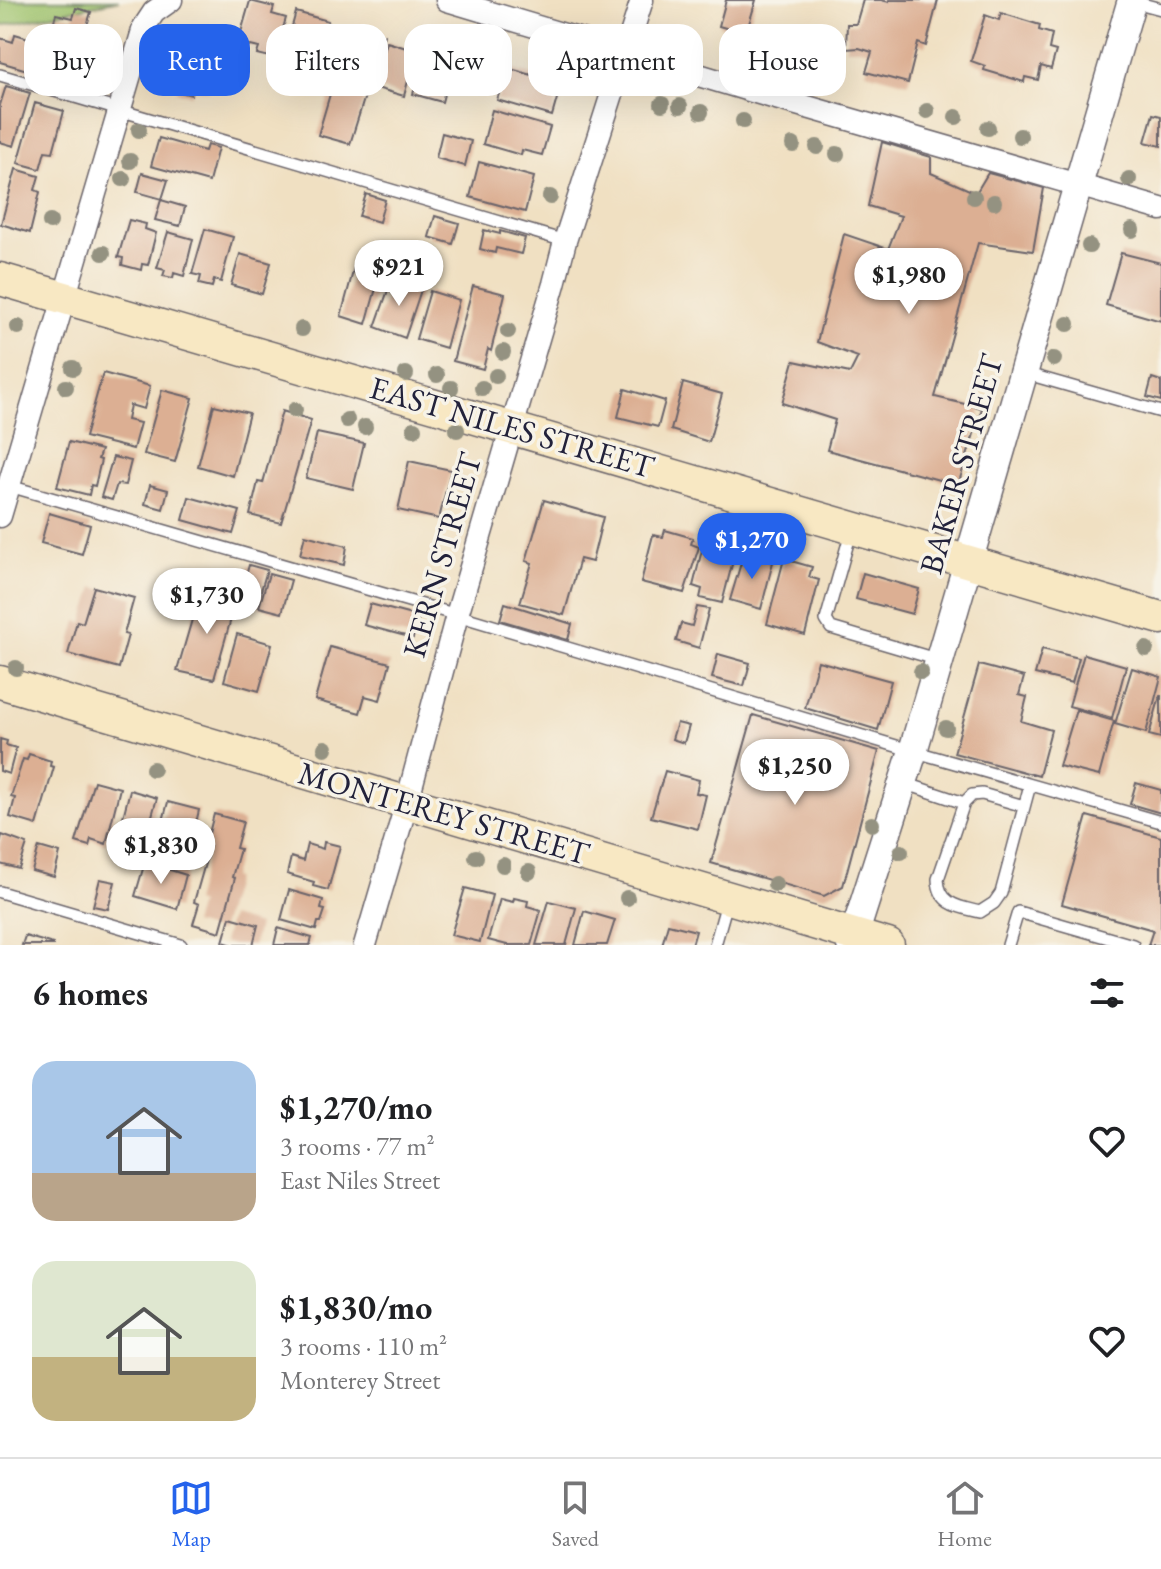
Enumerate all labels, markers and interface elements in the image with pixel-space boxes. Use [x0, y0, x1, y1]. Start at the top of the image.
chip: Buy [24, 24, 123, 96]
chip: Rent [139, 24, 250, 96]
chip: Filters [266, 24, 388, 96]
chip: New [404, 24, 512, 96]
chip: Apartment [528, 24, 703, 96]
chip: House [719, 24, 846, 96]
pin: $921 [352, 240, 446, 308]
pin: $1,980 [844, 248, 974, 316]
text: $921 [372, 249, 426, 283]
text: $1,980 [872, 257, 946, 291]
street label: BAKER STREET [910, 349, 1013, 579]
street label: EAST NILES STREET [365, 366, 660, 488]
street label: KERN STREET [393, 447, 491, 662]
pin: $1,270 [687, 513, 817, 581]
text: $1,270 [715, 522, 789, 556]
pin: $1,730 [142, 568, 272, 636]
text: $1,730 [170, 577, 244, 611]
pin: $1,250 [730, 739, 860, 807]
text: $1,250 [758, 748, 832, 782]
street label: MONTEREY STREET [294, 751, 595, 875]
pin: $1,830 [96, 818, 226, 886]
text: $1,830 [124, 827, 198, 861]
text: 6 homes [32, 971, 148, 1015]
icon: filters [1085, 971, 1129, 1015]
text: $1,270/mo [280, 1085, 432, 1129]
icon: home [96, 1093, 192, 1189]
icon: heart [1085, 1119, 1129, 1163]
text: 3 rooms · 77 m² [280, 1129, 435, 1163]
text: East Niles Street [280, 1163, 440, 1197]
text: $1,830/mo [280, 1285, 432, 1329]
icon: home [96, 1293, 192, 1389]
icon: heart [1085, 1319, 1129, 1363]
text: 3 rooms · 110 m² [280, 1329, 447, 1363]
text: Monterey Street [280, 1363, 440, 1397]
tab: Map [169, 1476, 213, 1553]
tab: Saved [552, 1476, 599, 1553]
tab: Home [937, 1476, 992, 1553]

